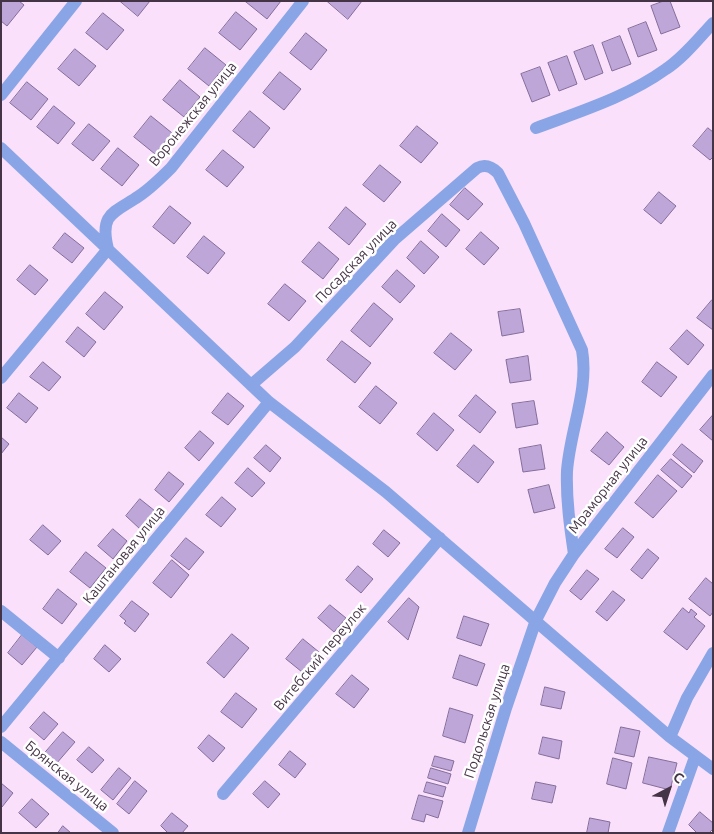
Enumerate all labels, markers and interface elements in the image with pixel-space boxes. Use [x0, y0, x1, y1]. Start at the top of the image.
street label: Воронежская улица [146, 58, 240, 170]
street label: Посадская улица [312, 216, 400, 306]
street label: Мраморная улица [565, 433, 651, 537]
street label: Каштановая улица [79, 503, 169, 607]
street label: Витебский переулок [270, 600, 370, 714]
street label: Подольская улица [461, 662, 513, 780]
street label: Брянская улица [22, 737, 112, 815]
north arrow [644, 764, 694, 814]
text: С [670, 768, 687, 787]

